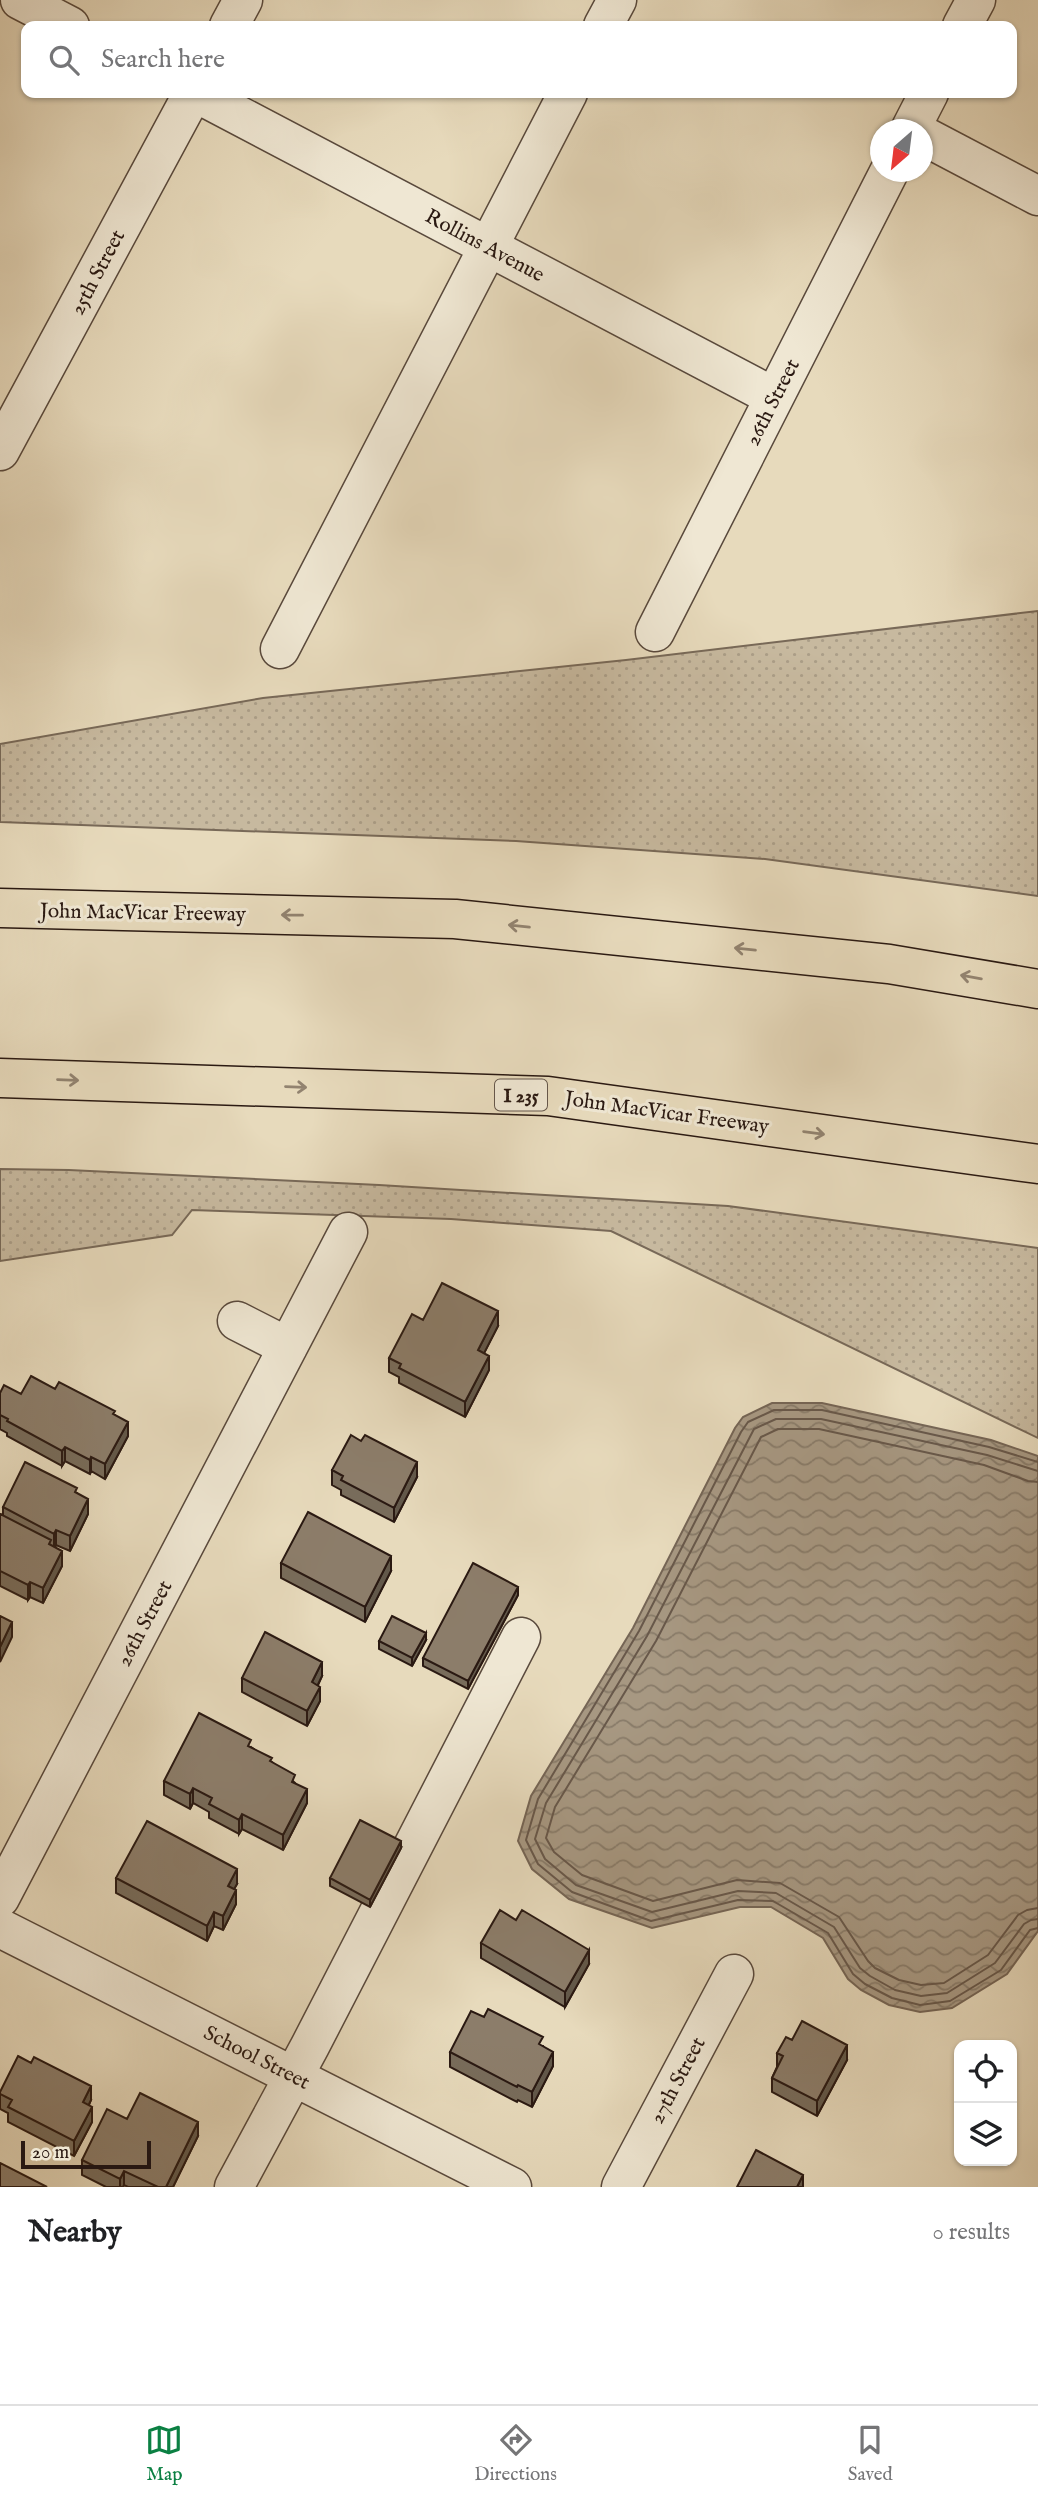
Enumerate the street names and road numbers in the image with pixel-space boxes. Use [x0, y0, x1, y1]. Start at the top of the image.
street label: Rollins Avenue [420, 204, 549, 289]
street label: 25th Street [65, 226, 132, 320]
street label: 26th Street [740, 355, 807, 451]
street label: John MacVicar Freeway [38, 898, 247, 929]
road number: I 235 [495, 1079, 547, 1110]
street label: John MacVicar Freeway [561, 1085, 771, 1141]
street label: 26th Street [111, 1576, 179, 1671]
street label: School Street [199, 2020, 314, 2097]
street label: 27th Street [644, 2033, 712, 2129]

